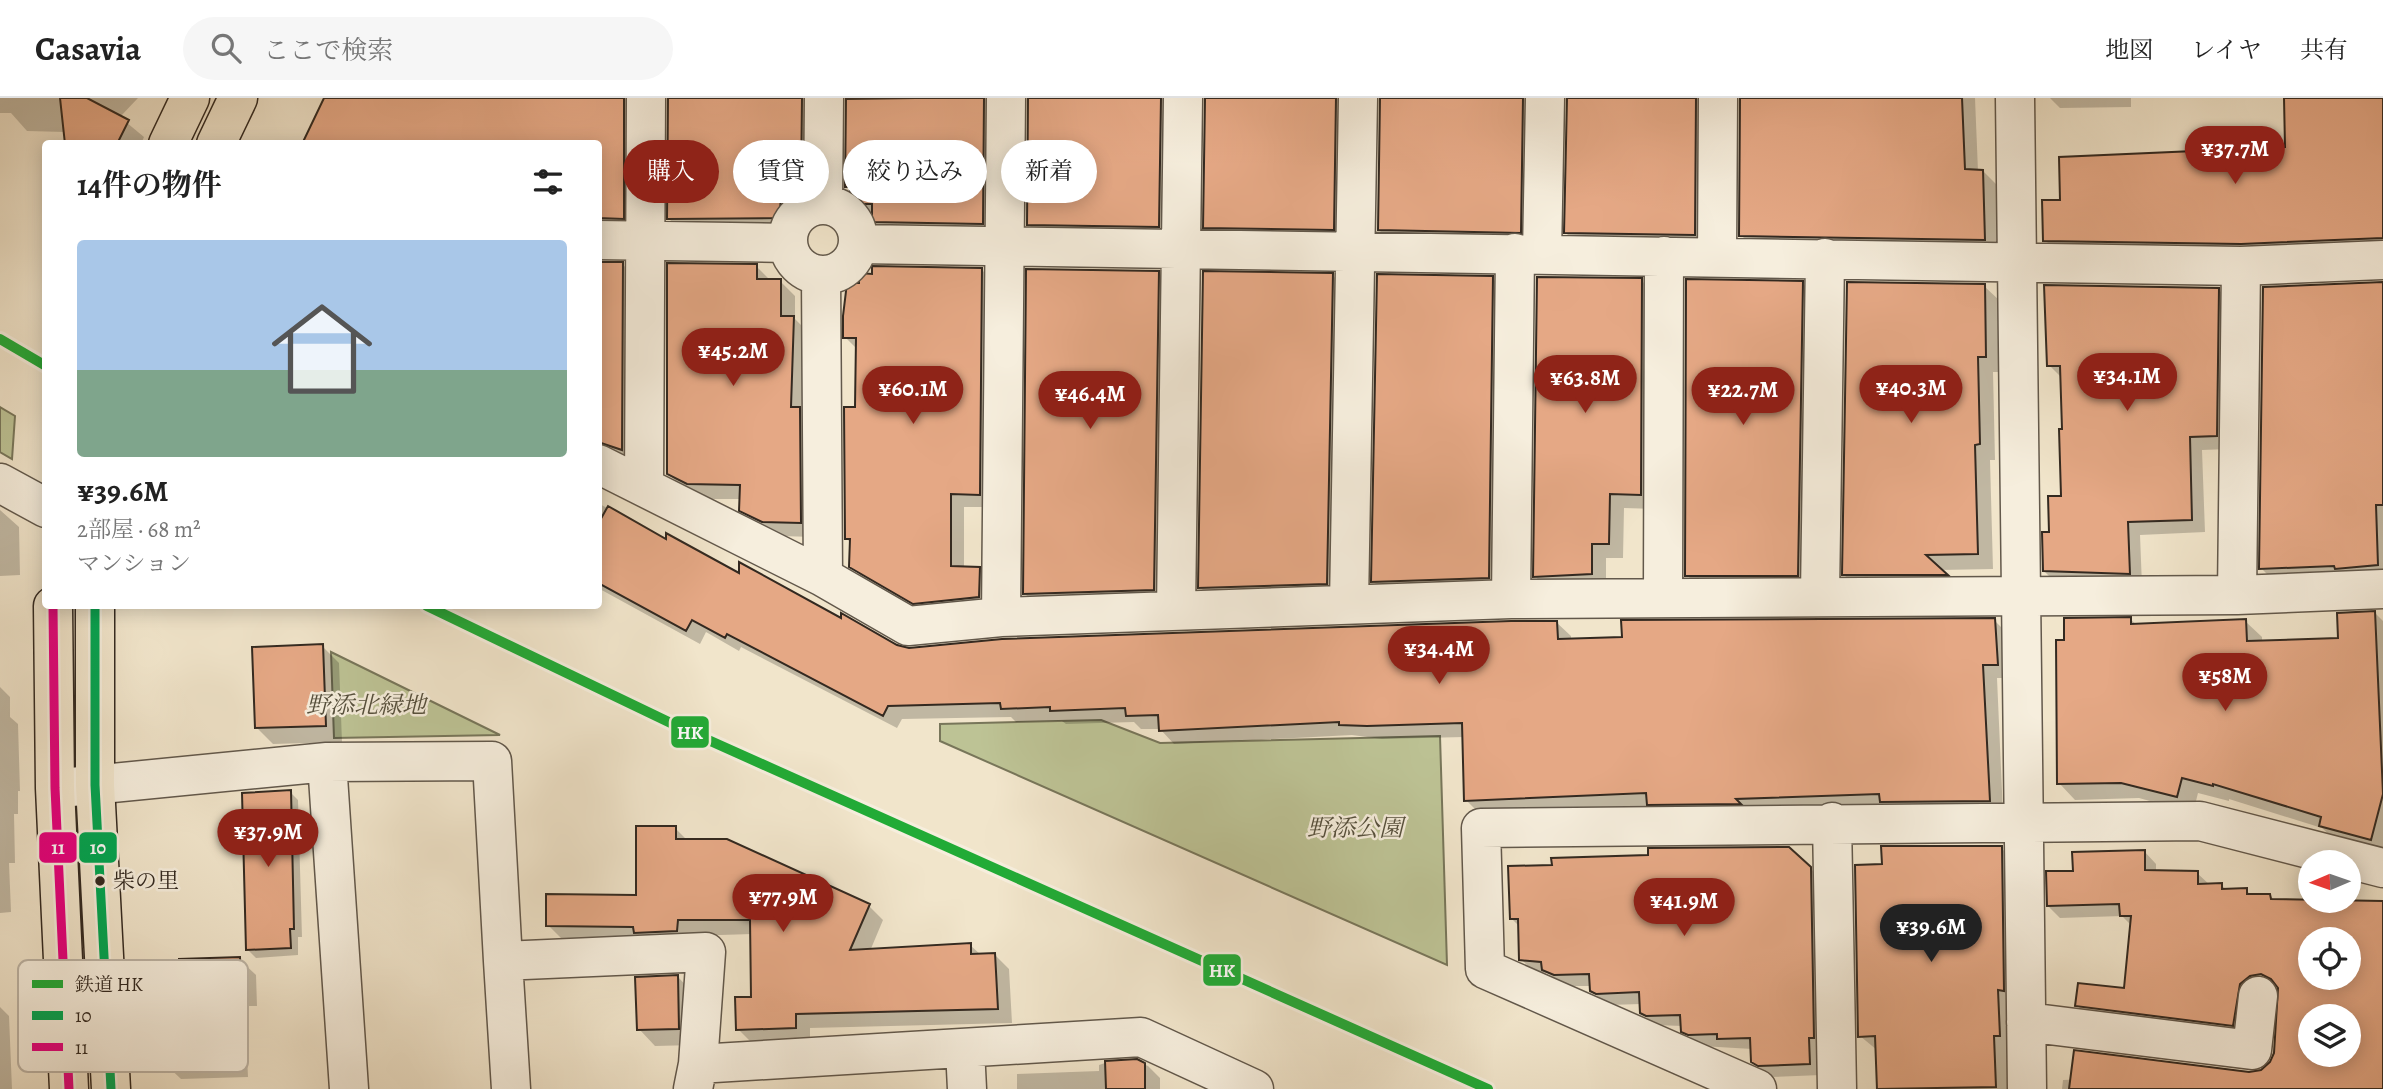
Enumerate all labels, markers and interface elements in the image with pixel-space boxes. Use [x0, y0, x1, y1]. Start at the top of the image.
search box [183, 17, 673, 80]
text: Casavia [35, 26, 141, 71]
icon: search [207, 29, 245, 67]
text: ここで検索 [263, 33, 393, 68]
text: 地図 [2105, 34, 2153, 66]
text: レイヤ [2191, 34, 2262, 66]
text: 共有 [2300, 34, 2348, 66]
pin: ¥37.7M [2178, 126, 2292, 186]
text: ¥37.7M [2201, 133, 2269, 164]
chip: 購入 [623, 140, 719, 203]
chip: 賃貸 [733, 140, 829, 203]
chip: 絞り込み [843, 140, 987, 203]
chip: 新着 [1001, 140, 1097, 203]
icon: filters [529, 163, 567, 201]
text: 14件の物件 [77, 165, 222, 205]
icon: home [259, 286, 385, 412]
pin: ¥45.2M [676, 328, 790, 388]
text: ¥45.2M [698, 335, 768, 366]
pin: ¥34.1M [2070, 354, 2184, 413]
pin: ¥63.8M [1528, 356, 1642, 415]
text: ¥34.1M [2093, 360, 2161, 391]
text: ¥63.8M [1550, 362, 1620, 393]
pin: ¥60.1M [856, 366, 970, 426]
pin: ¥40.3M [1854, 366, 1968, 425]
pin: ¥22.7M [1686, 368, 1800, 427]
pin: ¥46.4M [1033, 372, 1147, 431]
text: ¥40.3M [1875, 372, 1947, 403]
text: ¥60.1M [878, 373, 948, 404]
text: ¥22.7M [1708, 374, 1778, 405]
text: ¥46.4M [1054, 378, 1126, 409]
text: ¥39.6M [77, 471, 169, 511]
text: 2部屋 · 68 m² [77, 514, 201, 545]
text: マンション [77, 548, 191, 579]
pin: ¥34.4M [1382, 626, 1496, 686]
text: ¥34.4M [1404, 633, 1474, 664]
pin: ¥58M [2184, 654, 2266, 713]
text: ¥58M [2198, 660, 2252, 691]
park label: 野添北緑地 [306, 689, 429, 721]
line badge: HK [670, 715, 710, 749]
text: HK [677, 720, 704, 746]
pin: ¥37.9M [211, 810, 325, 869]
park label: 野添公園 [1307, 812, 1407, 844]
text: ¥37.9M [233, 816, 303, 847]
line badge: 11 [38, 831, 78, 864]
line badge: 10 [78, 831, 118, 864]
text: 11 [51, 835, 65, 861]
text: 10 [90, 835, 107, 861]
north arrow [2298, 850, 2361, 914]
map controls [2298, 850, 2361, 1067]
place label: 柴の里 [113, 866, 179, 896]
marker: 柴の里 [93, 874, 107, 888]
pin: ¥77.9M [726, 874, 840, 934]
pin: ¥41.9M [1627, 878, 1741, 938]
text: ¥77.9M [748, 881, 818, 912]
text: ¥41.9M [1650, 885, 1718, 916]
pin: ¥39.6M [1874, 904, 1988, 964]
text: ¥39.6M [1896, 911, 1966, 942]
button: locate [2298, 927, 2361, 990]
line badge: HK [1202, 953, 1242, 987]
text: HK [1209, 958, 1236, 984]
legend [18, 960, 248, 1072]
text: 鉄道 HK [75, 972, 143, 998]
text: 10 [75, 1003, 92, 1029]
button: layers [2298, 1004, 2361, 1067]
text: 11 [75, 1035, 88, 1061]

